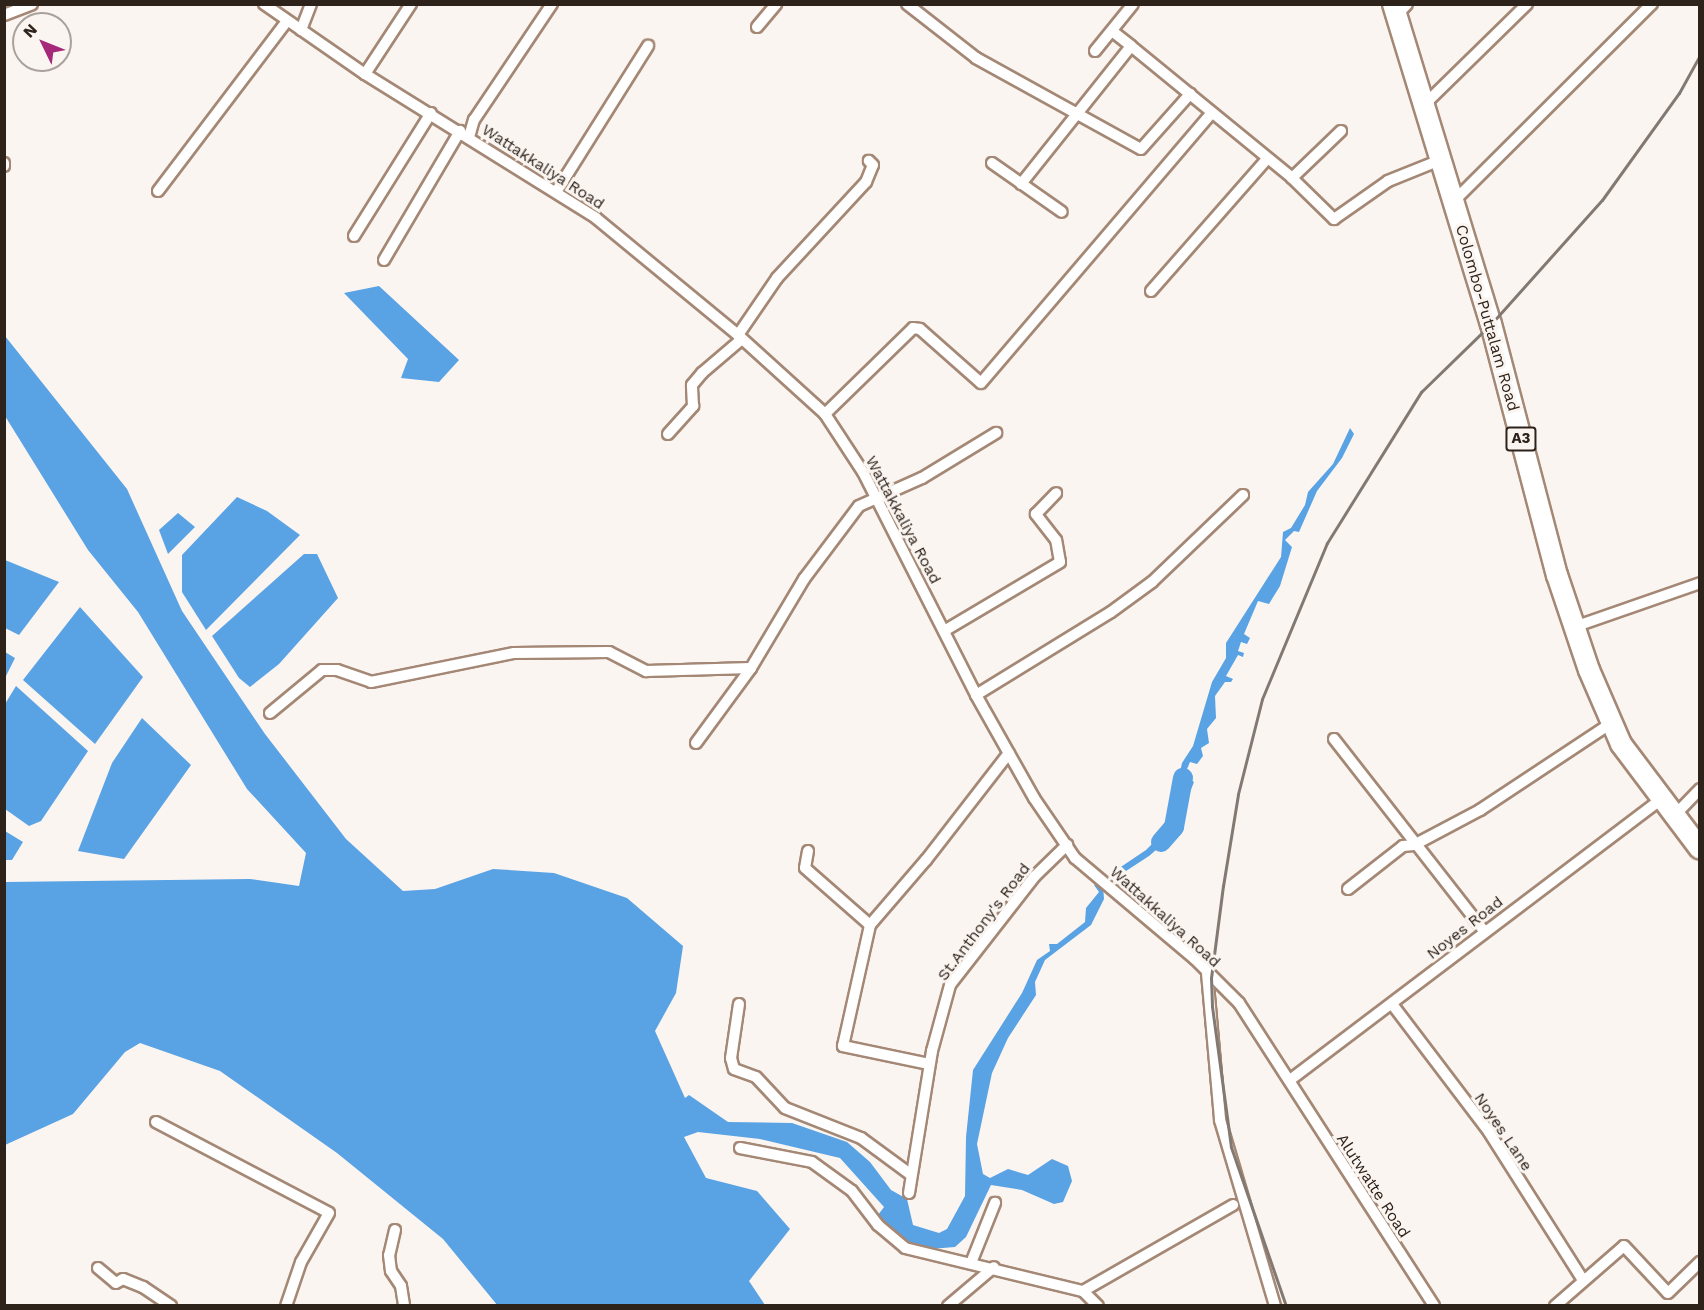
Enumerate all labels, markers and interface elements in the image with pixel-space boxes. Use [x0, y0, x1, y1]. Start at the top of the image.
north arrow [12, 12, 72, 72]
text: N [19, 20, 41, 42]
street label: Wattakkaliya Road [478, 120, 608, 214]
street label: Colombo-Puttalam Road [1451, 223, 1523, 413]
road number: A3 [1504, 427, 1538, 451]
street label: Wattakkaliya Road [861, 452, 945, 588]
street label: St.Anthony's Road [933, 859, 1035, 985]
street label: Wattakkaliya Road [1106, 862, 1224, 972]
street label: Noyes Road [1423, 892, 1507, 964]
street label: Noyes Lane [1470, 1089, 1536, 1175]
street label: Alutwatte Road [1332, 1130, 1414, 1242]

